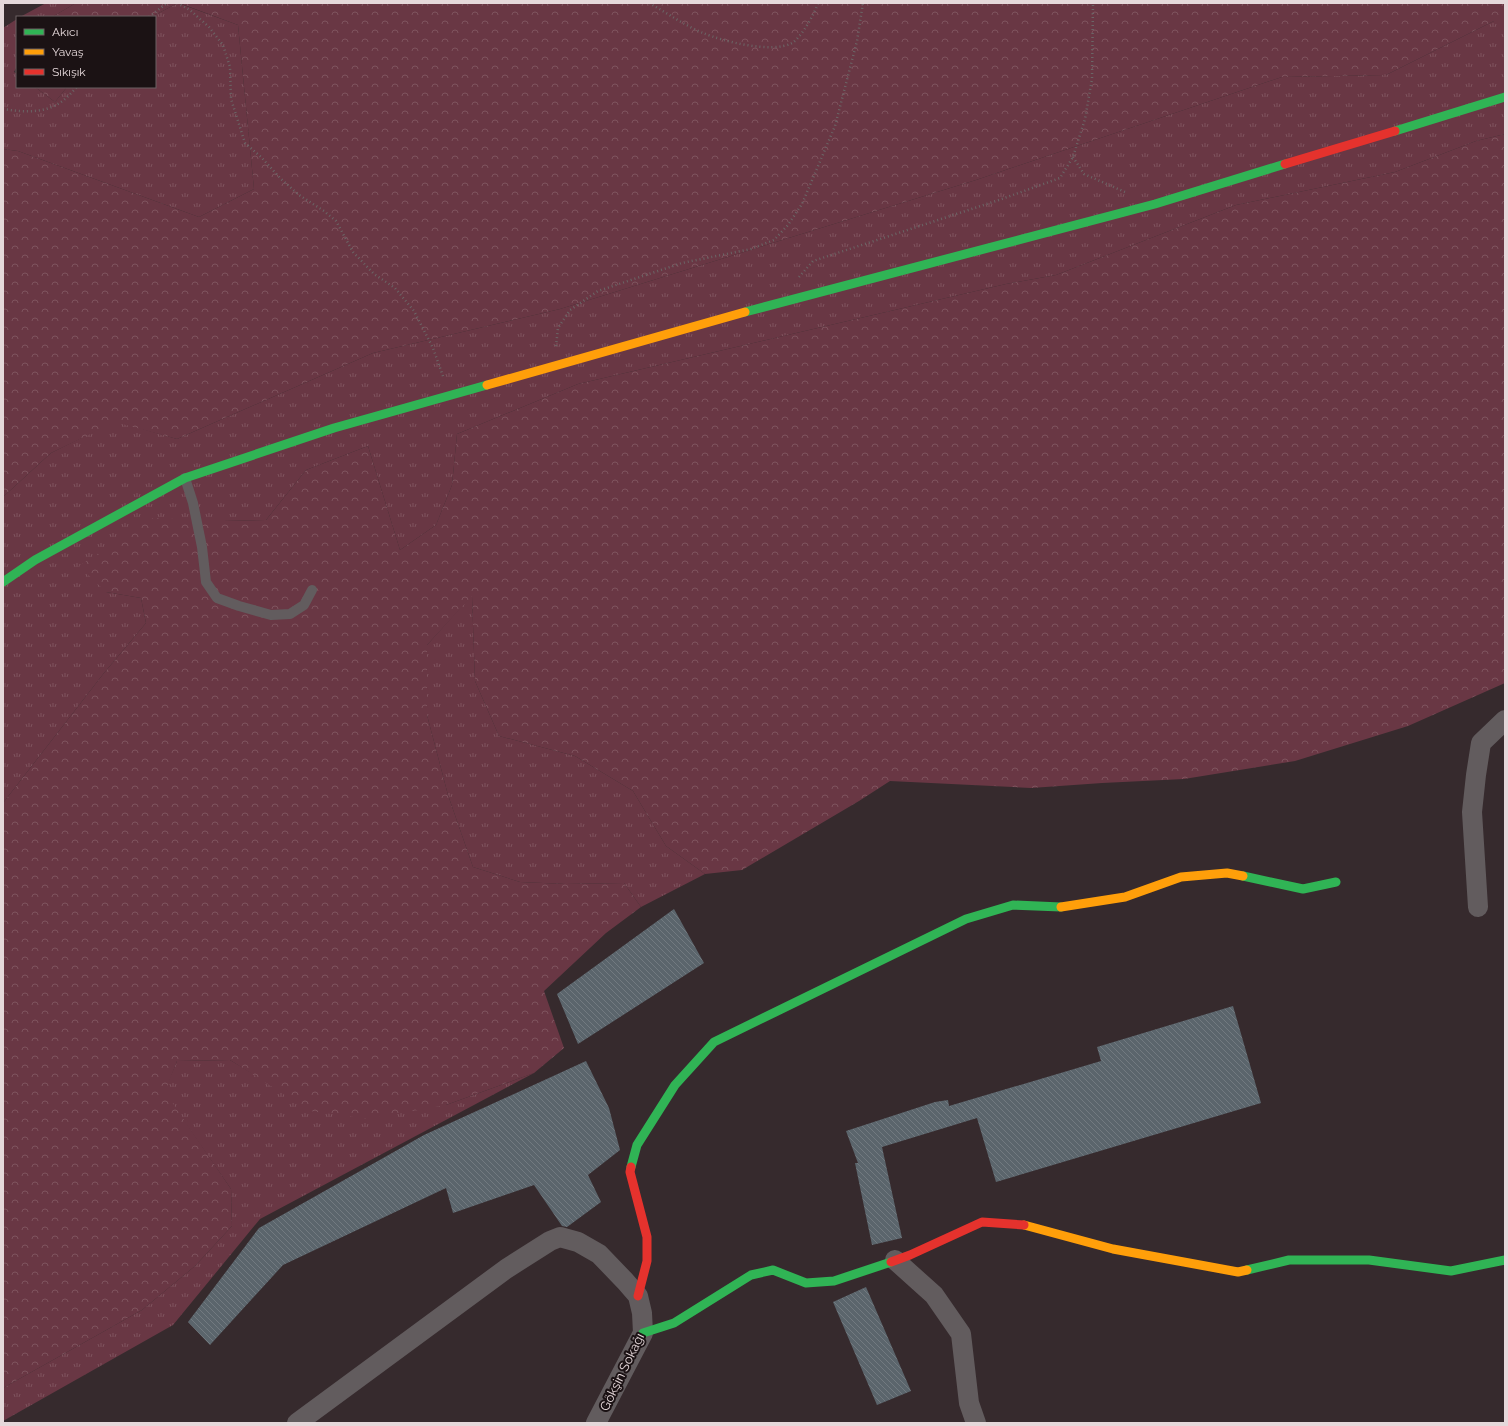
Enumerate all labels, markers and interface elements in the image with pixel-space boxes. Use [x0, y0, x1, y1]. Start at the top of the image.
legend [16, 16, 156, 88]
text: Akıcı [52, 25, 78, 39]
text: Yavaş [52, 45, 84, 59]
text: Sıkışık [52, 65, 86, 79]
street label: Gökşin Sokağı [597, 1331, 647, 1413]

